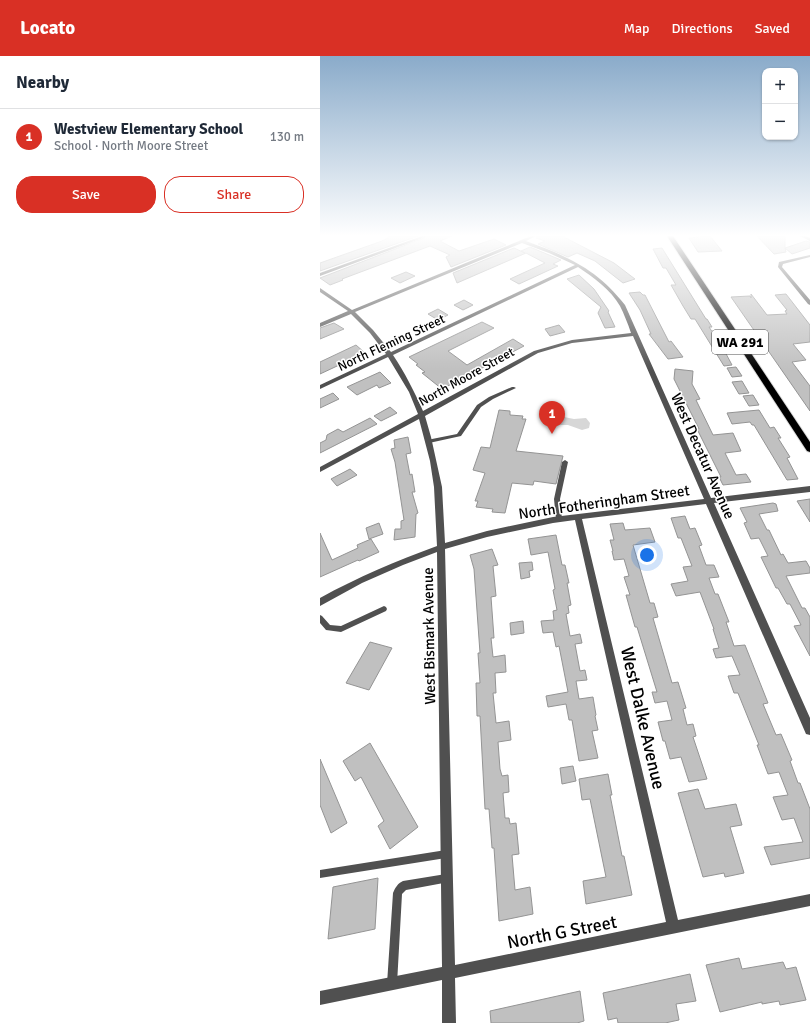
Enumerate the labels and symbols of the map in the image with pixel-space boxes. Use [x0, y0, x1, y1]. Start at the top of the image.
street label: North Fleming Street [335, 311, 448, 375]
road number: WA 291 [712, 330, 768, 354]
street label: North Moore Street [416, 344, 518, 410]
street label: West Decatur Avenue [667, 390, 739, 522]
pin: 1 [539, 401, 565, 434]
street label: North Fotheringham Street [517, 481, 691, 523]
your location [637, 545, 657, 565]
street label: West Bismark Avenue [419, 567, 439, 705]
street label: West Dalke Avenue [616, 645, 670, 791]
street label: North G Street [505, 911, 619, 953]

